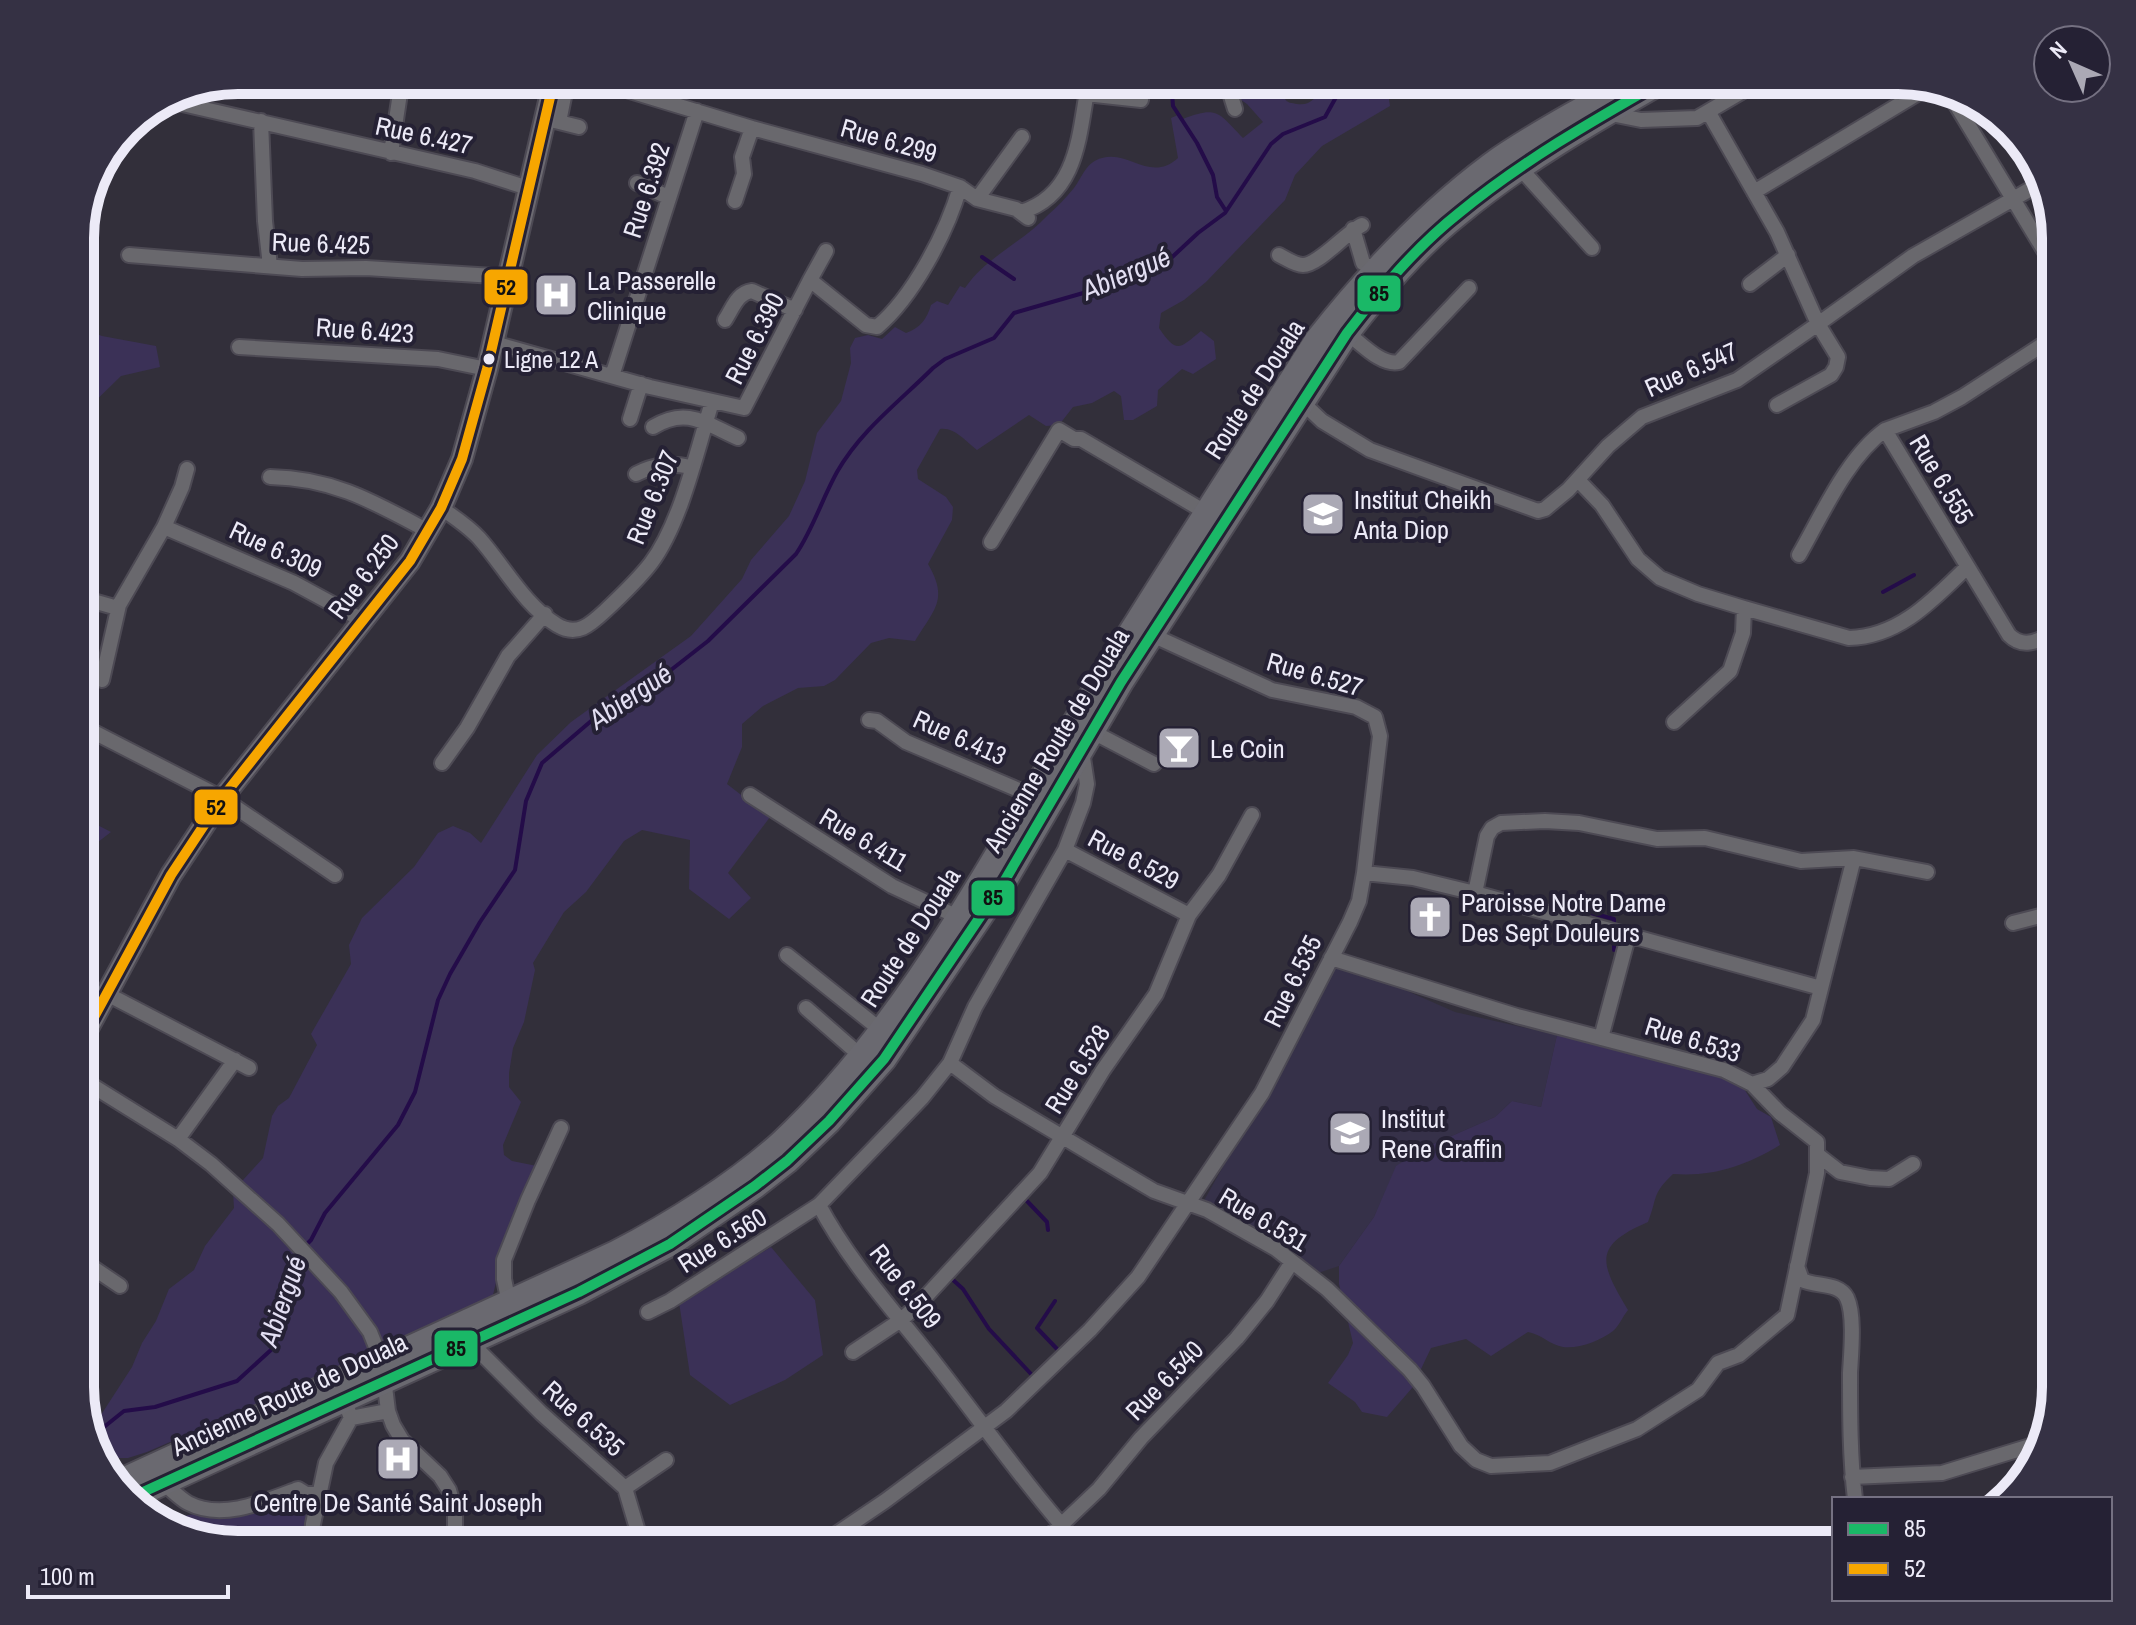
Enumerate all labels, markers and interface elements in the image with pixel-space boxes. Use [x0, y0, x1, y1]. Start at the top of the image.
north arrow [2032, 24, 2112, 104]
text: N [2043, 35, 2073, 65]
street label: Rue 6.427 [372, 108, 476, 162]
street label: Rue 6.299 [837, 110, 941, 170]
street label: Rue 6.392 [614, 138, 678, 242]
street label: Rue 6.425 [271, 224, 371, 262]
water label: Abiergué [1074, 237, 1176, 309]
place label: La Passerelle Clinique [587, 263, 716, 328]
line badge: 52 [483, 268, 529, 306]
hospital icon: La Passerelle Clinique [532, 271, 580, 319]
text: 52 [496, 272, 516, 302]
line badge: 85 [1356, 274, 1402, 313]
text: 85 [1369, 278, 1389, 308]
street label: Rue 6.390 [716, 286, 792, 390]
street label: Rue 6.423 [315, 309, 415, 351]
street label: Route de Douala [1196, 312, 1312, 466]
street label: Rue 6.547 [1639, 333, 1743, 405]
place label: Ligne 12 A [504, 343, 599, 375]
marker: Ligne 12 A [481, 351, 497, 367]
street label: Rue 6.555 [1902, 428, 1982, 530]
street label: Rue 6.307 [617, 445, 687, 549]
place label: Institut Cheikh Anta Diop [1353, 482, 1492, 547]
school or university icon: Institut Cheikh Anta Diop [1299, 490, 1347, 538]
street label: Rue 6.309 [224, 512, 328, 586]
street label: Rue 6.250 [319, 526, 407, 626]
street label: Ancienne Route de Douala [975, 621, 1137, 860]
street label: Rue 6.527 [1263, 644, 1367, 704]
water label: Abiergué [579, 654, 679, 739]
street label: Rue 6.413 [908, 701, 1012, 773]
bar icon: Le Coin [1155, 724, 1203, 772]
place label: Le Coin [1210, 731, 1285, 766]
line badge: 52 [193, 788, 239, 826]
text: 52 [206, 792, 226, 822]
street label: Rue 6.411 [813, 799, 915, 879]
street label: Rue 6.529 [1082, 820, 1186, 898]
street label: Route de Douala [852, 860, 968, 1014]
line badge: 85 [970, 879, 1016, 917]
text: 85 [983, 882, 1003, 912]
place label: Paroisse Notre Dame Des Sept Douleurs [1461, 885, 1666, 950]
church icon: Paroisse Notre Dame Des Sept Douleurs [1406, 893, 1454, 941]
street label: Rue 6.535 [1255, 929, 1329, 1033]
street label: Rue 6.533 [1641, 1008, 1745, 1070]
street label: Rue 6.528 [1036, 1018, 1118, 1120]
place label: Institut Rene Graffin [1381, 1101, 1503, 1166]
school or university icon: Institut Rene Graffin [1326, 1109, 1374, 1157]
street label: Rue 6.531 [1213, 1179, 1315, 1259]
street label: Rue 6.560 [671, 1199, 773, 1281]
street label: Rue 6.509 [862, 1236, 950, 1336]
water label: Abiergué [248, 1251, 315, 1353]
street label: Ancienne Route de Douala [165, 1324, 413, 1464]
line badge: 85 [433, 1329, 479, 1368]
street label: Rue 6.540 [1117, 1332, 1211, 1428]
text: 85 [446, 1333, 466, 1363]
street label: Rue 6.535 [536, 1372, 632, 1464]
hospital icon: Centre De Santé Saint Joseph [374, 1435, 422, 1483]
place label: Centre De Santé Saint Joseph [253, 1485, 543, 1520]
legend [1832, 1497, 2112, 1601]
text: 85 [1904, 1512, 1926, 1544]
scale bar [28, 1549, 228, 1599]
text: 52 [1904, 1552, 1926, 1584]
text: 100 m [40, 1560, 95, 1592]

